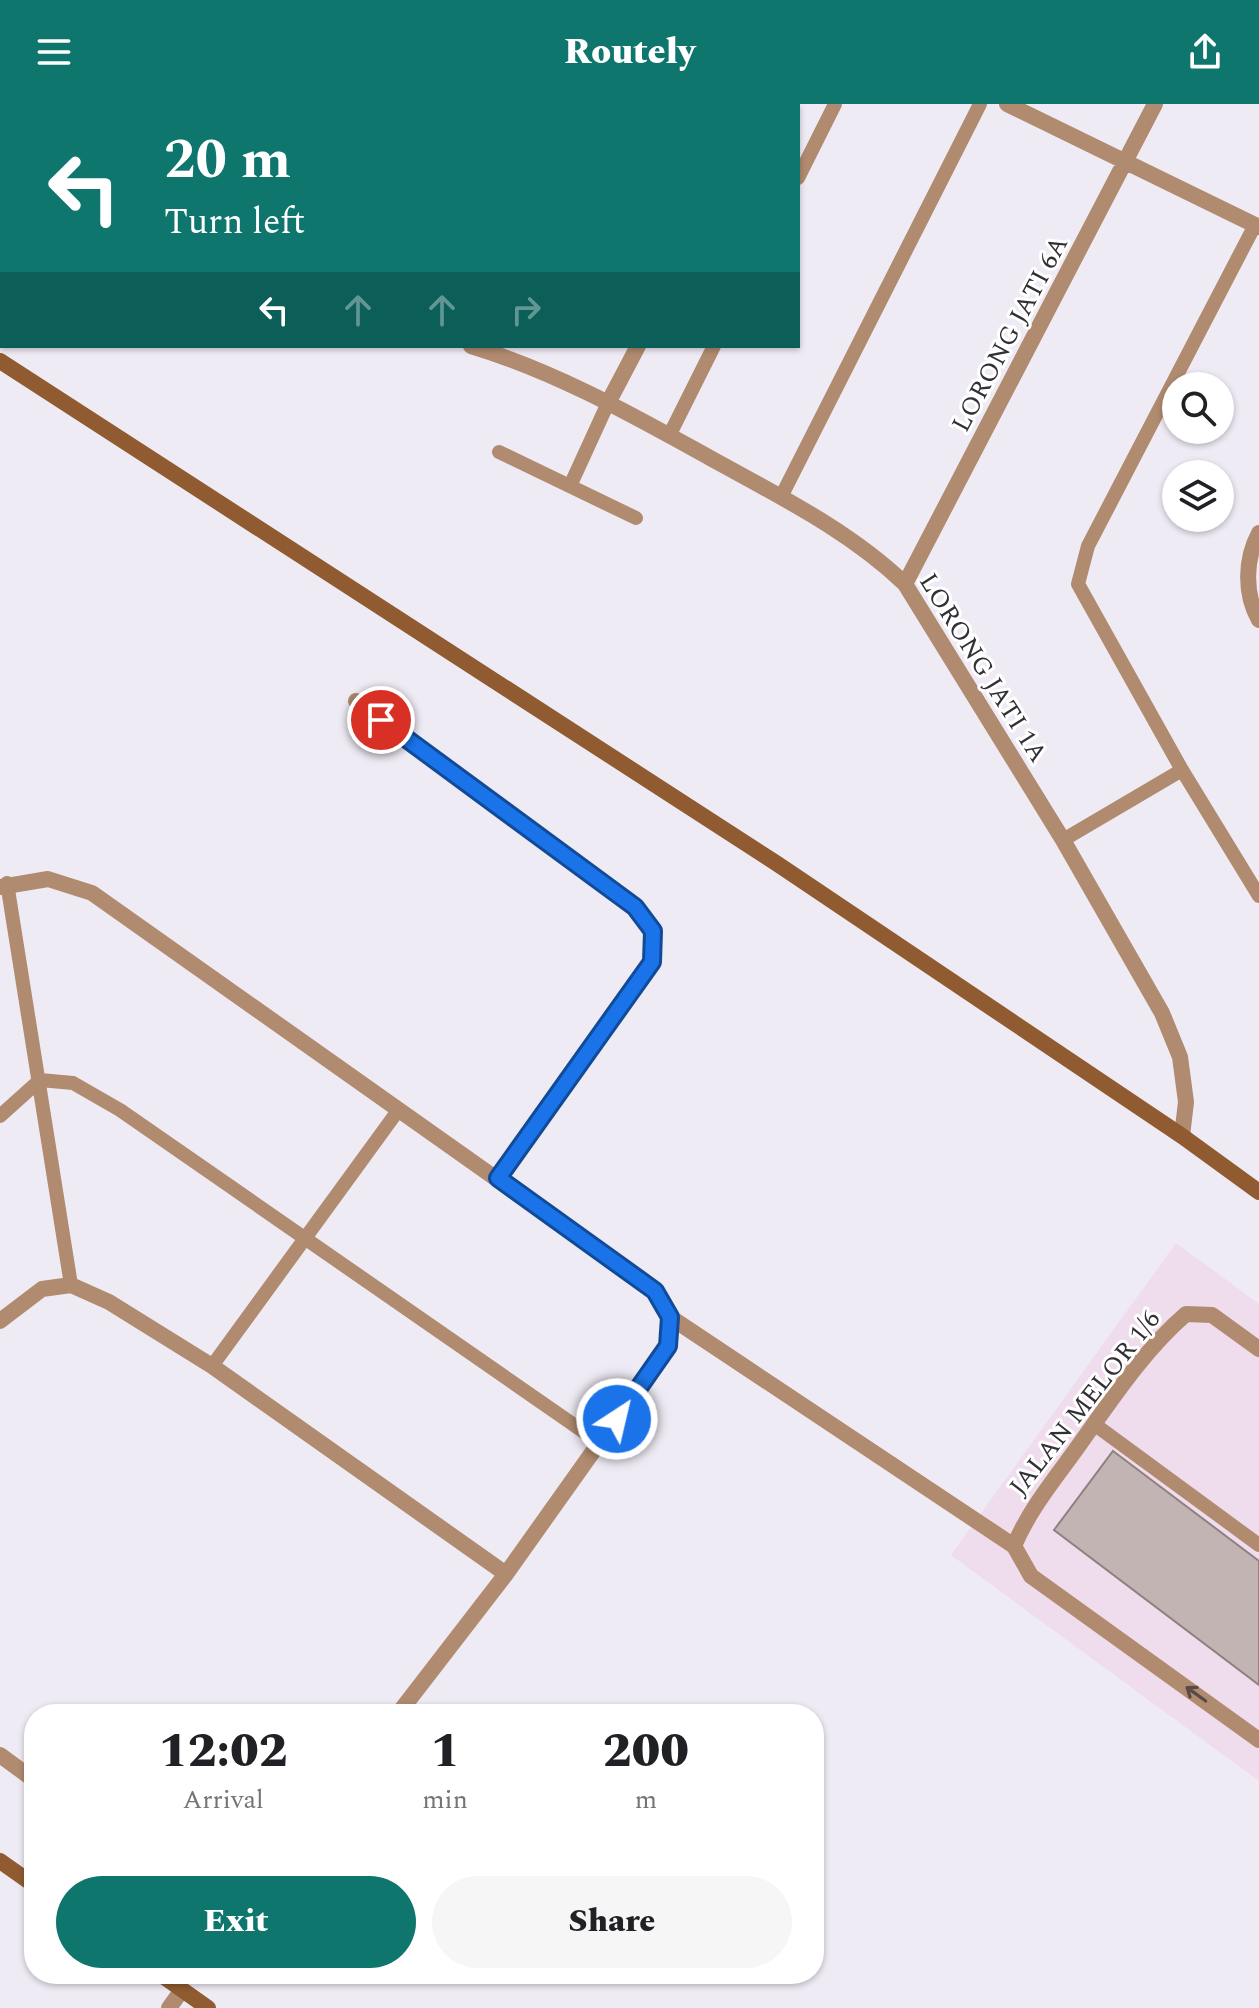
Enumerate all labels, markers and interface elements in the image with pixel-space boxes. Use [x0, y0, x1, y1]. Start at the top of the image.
text: Routely [564, 25, 695, 80]
icon: menu [32, 30, 76, 74]
icon: share [1183, 30, 1227, 74]
text: 20 m [164, 118, 291, 203]
icon: left [32, 136, 136, 240]
text: Turn left [164, 195, 305, 250]
street label: LORONG JATI 6A [941, 229, 1079, 439]
icon: left [252, 288, 296, 332]
icon: ahead [336, 288, 380, 332]
icon: ahead [420, 288, 464, 332]
icon: right [504, 288, 548, 332]
map controls [1162, 372, 1234, 532]
button: search [1162, 372, 1234, 444]
button: layers [1162, 460, 1234, 532]
street label: LORONG JATI 1A [908, 565, 1058, 771]
pin [347, 686, 415, 754]
icon: arrive [359, 698, 403, 742]
street label: JALAN MELOR 1/6 [999, 1301, 1171, 1505]
position arrow [575, 1377, 659, 1461]
one-way arrow [1185, 1686, 1207, 1703]
text: 12:02 [159, 1715, 288, 1788]
text: 1 [431, 1715, 460, 1788]
text: 200 [603, 1715, 689, 1788]
text: Arrival [183, 1780, 264, 1820]
text: min [422, 1780, 468, 1820]
text: m [635, 1780, 657, 1820]
button: Exit [56, 1876, 416, 1968]
button: Share [432, 1876, 792, 1968]

